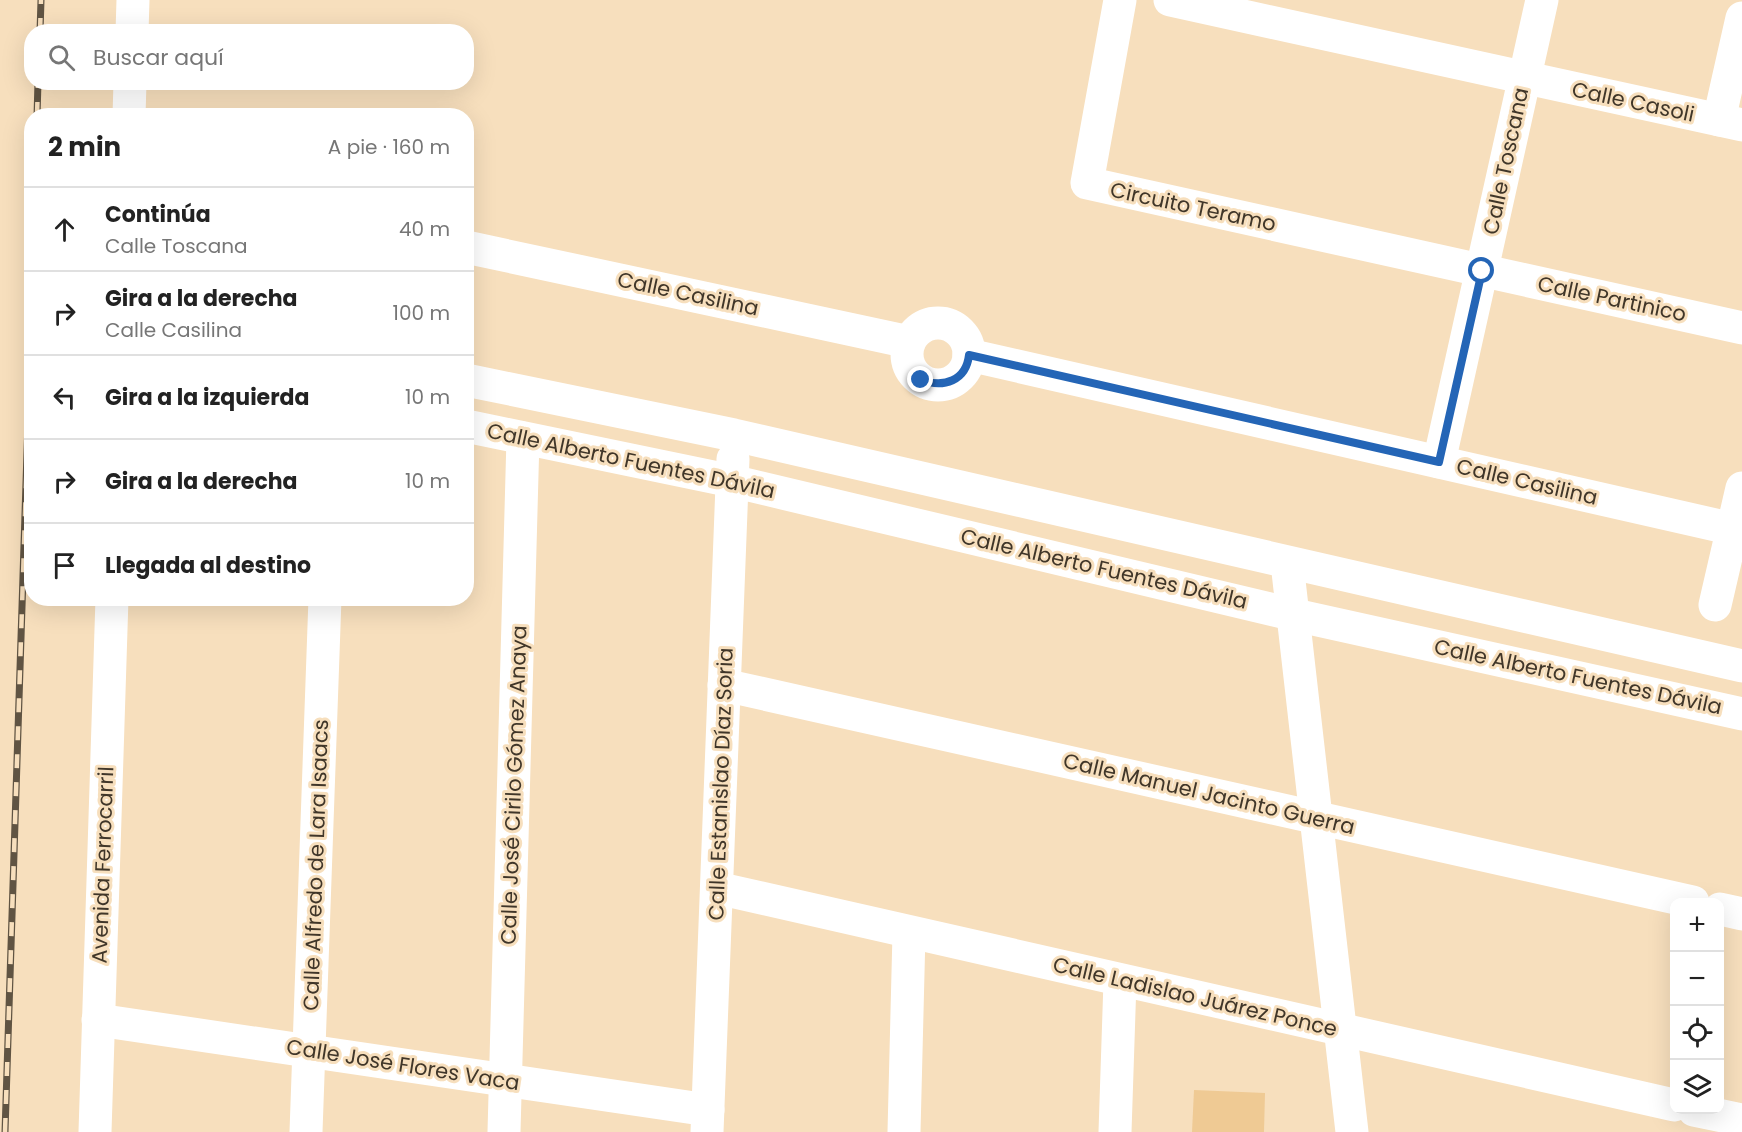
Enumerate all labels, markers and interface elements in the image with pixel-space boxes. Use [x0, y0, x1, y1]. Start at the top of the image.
search box [24, 24, 474, 90]
icon: search [45, 41, 78, 74]
text: Buscar aquí [93, 42, 224, 73]
street label: Calle Casoli [1569, 74, 1697, 129]
street label: Calle Toscana [1476, 85, 1535, 237]
text: 2 min [48, 129, 121, 165]
text: A pie · 160 m [328, 133, 450, 161]
street label: Circuito Teramo [1108, 175, 1279, 238]
text: Continúa [105, 199, 211, 230]
icon: ahead [48, 213, 81, 246]
text: 40 m [399, 215, 450, 243]
text: Calle Toscana [105, 232, 248, 260]
route start [1468, 257, 1494, 283]
street label: Calle Casilina [615, 264, 761, 323]
street label: Calle Partinico [1535, 269, 1689, 328]
text: Gira a la derecha [105, 283, 298, 314]
icon: right [48, 297, 81, 330]
text: 100 m [393, 299, 450, 327]
text: Calle Casilina [105, 316, 242, 344]
route end [907, 366, 933, 392]
icon: left [48, 381, 81, 414]
text: Gira a la izquierda [105, 382, 309, 413]
text: 10 m [405, 383, 450, 411]
street label: Calle Alberto Fuentes Dávila [485, 416, 778, 505]
street label: Calle Casilina [1454, 451, 1600, 512]
icon: right [48, 465, 81, 498]
text: Gira a la derecha [105, 466, 298, 497]
text: 10 m [405, 467, 450, 495]
street label: Calle Alberto Fuentes Dávila [958, 521, 1250, 616]
icon: arrive [48, 549, 81, 582]
text: Llegada al destino [105, 550, 311, 581]
street label: Calle José Cirilo Gómez Anaya [493, 625, 534, 945]
street label: Calle Alberto Fuentes Dávila [1432, 632, 1725, 721]
street label: Calle Estanislao Díaz Soria [701, 647, 740, 921]
street label: Calle Alfredo de Lara Isaacs [296, 719, 335, 1011]
street label: Calle Manuel Jacinto Guerra [1060, 746, 1358, 841]
street label: Avenida Ferrocarril [85, 766, 120, 964]
map controls [1670, 898, 1724, 1114]
button: + [1670, 898, 1724, 952]
street label: Calle Ladislao Juárez Ponce [1050, 950, 1340, 1043]
button: − [1670, 952, 1724, 1006]
button: locate [1670, 1006, 1724, 1060]
street label: Calle José Flores Vaca [285, 1032, 522, 1097]
button: layers [1670, 1060, 1724, 1114]

